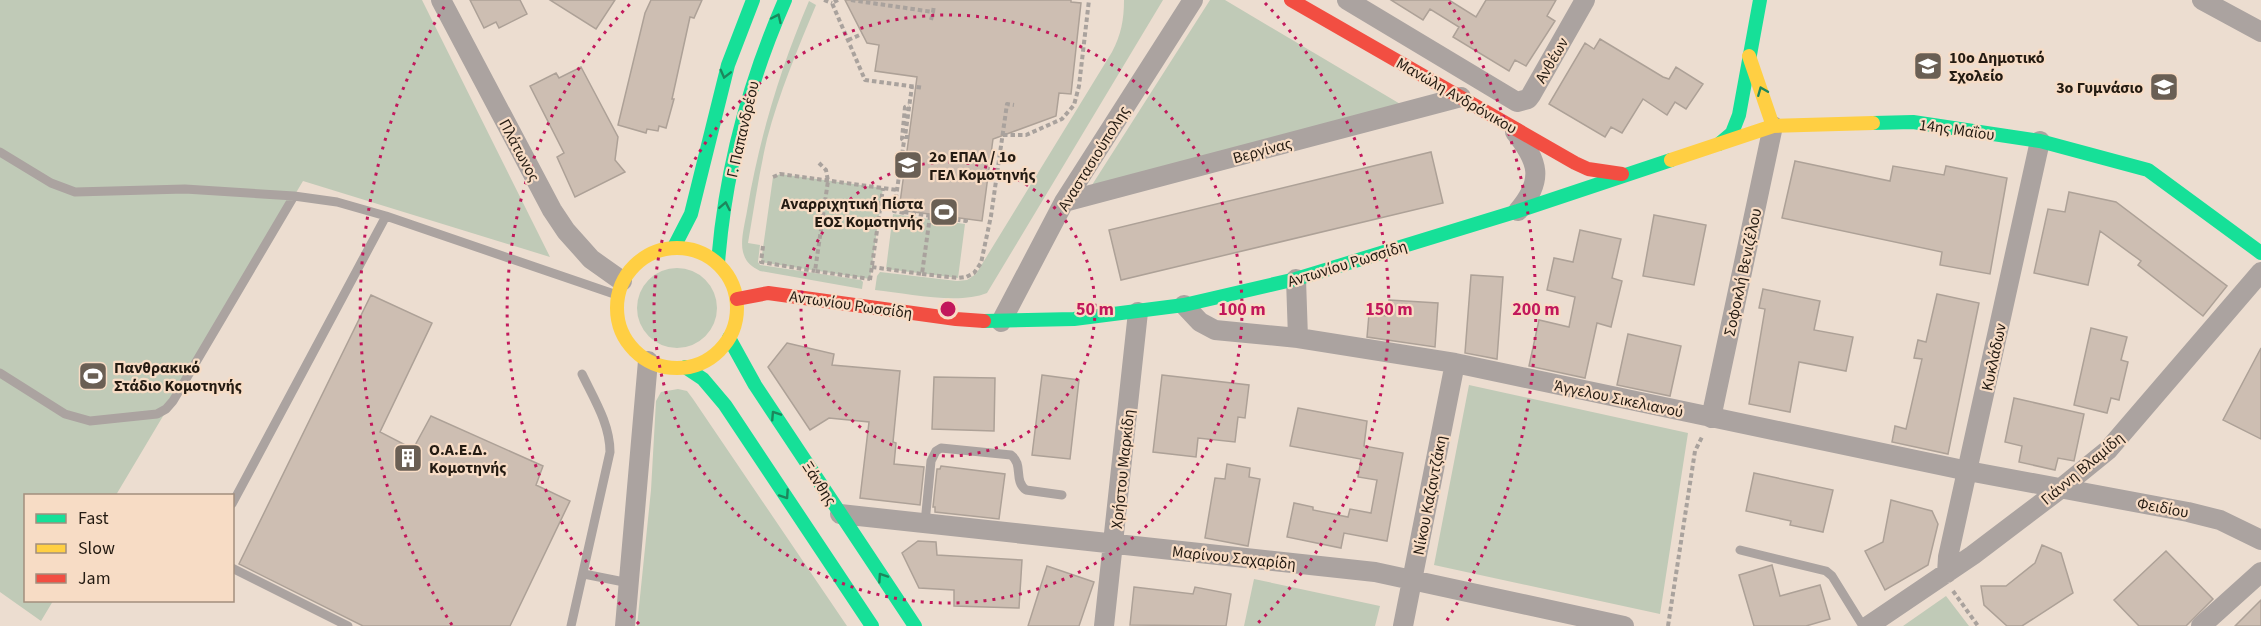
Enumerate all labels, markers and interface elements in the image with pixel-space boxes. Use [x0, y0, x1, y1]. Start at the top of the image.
one-way arrow [769, 14, 781, 25]
street label: Ανθέων [1530, 33, 1574, 88]
place label: 10ο Δημοτικό Σχολείο [1949, 47, 2045, 87]
school or university icon: 10ο Δημοτικό Σχολείο [1912, 50, 1944, 82]
street label: Μανώλη Ανδρόνικου [1392, 52, 1521, 139]
one-way arrow [720, 69, 733, 79]
school or university icon: 3ο Γυμνάσιο [2148, 71, 2180, 103]
place label: 3ο Γυμνάσιο [2056, 77, 2143, 99]
street label: Γ. Παπανδρέου [721, 79, 765, 180]
one-way arrow [1757, 86, 1769, 97]
street label: Αναστασιούπολης [1053, 102, 1135, 215]
street label: 14ης Μαΐου [1918, 114, 1996, 146]
street label: Πλάτωνος [493, 115, 545, 186]
street label: Βεργίνας [1230, 133, 1294, 169]
place label: 2ο ΕΠΑΛ / 1ο ΓΕΛ Κομοτηνής [929, 146, 1036, 186]
school or university icon: 2ο ΕΠΑΛ / 1ο ΓΕΛ Κομοτηνής [892, 149, 924, 181]
place label: Αναρριχητική Πίστα ΕΟΣ Κομοτηνής [780, 193, 923, 233]
sports icon: Αναρριχητική Πίστα ΕΟΣ Κομοτηνής [928, 196, 960, 228]
one-way arrow [718, 201, 731, 211]
street label: Σοφοκλή Βενιζέλου [1719, 206, 1767, 338]
street label: Αντωνίου Ρωσσίδη [1285, 235, 1410, 293]
street label: Αντωνίου Ρωσσίδη [788, 285, 914, 325]
text: 50 m [1076, 297, 1114, 322]
text: 100 m [1218, 297, 1266, 322]
text: 150 m [1365, 297, 1413, 322]
text: 200 m [1512, 297, 1560, 322]
centre of rings [938, 299, 958, 319]
street label: Κυκλάδων [1976, 321, 2012, 393]
place label: Πανθρακικό Στάδιο Κομοτηνής [114, 357, 242, 397]
sports icon: Πανθρακικό Στάδιο Κομοτηνής [77, 360, 109, 392]
street label: Άγγελου Σικελιανού [1552, 375, 1685, 423]
street label: Χρήστου Μαρκίδη [1106, 408, 1140, 530]
one-way arrow [770, 411, 782, 421]
street label: Γιάννη Βλαμίδη [2036, 427, 2129, 510]
street label: Νίκου Καζαντζάκη [1408, 433, 1452, 557]
place label: Ο.Α.Ε.Δ. Κομοτηνής [429, 439, 507, 479]
building icon: Ο.Α.Ε.Δ. Κομοτηνής [392, 442, 424, 474]
street label: Ξάνθης [797, 457, 842, 510]
one-way arrow [778, 488, 789, 499]
street label: Φειδίου [2135, 492, 2190, 524]
legend [24, 494, 234, 602]
text: Fast [78, 506, 109, 531]
text: Slow [78, 536, 115, 561]
street label: Μαρίνου Σαχαρίδη [1171, 541, 1297, 575]
text: Jam [78, 566, 111, 591]
one-way arrow [879, 573, 890, 584]

